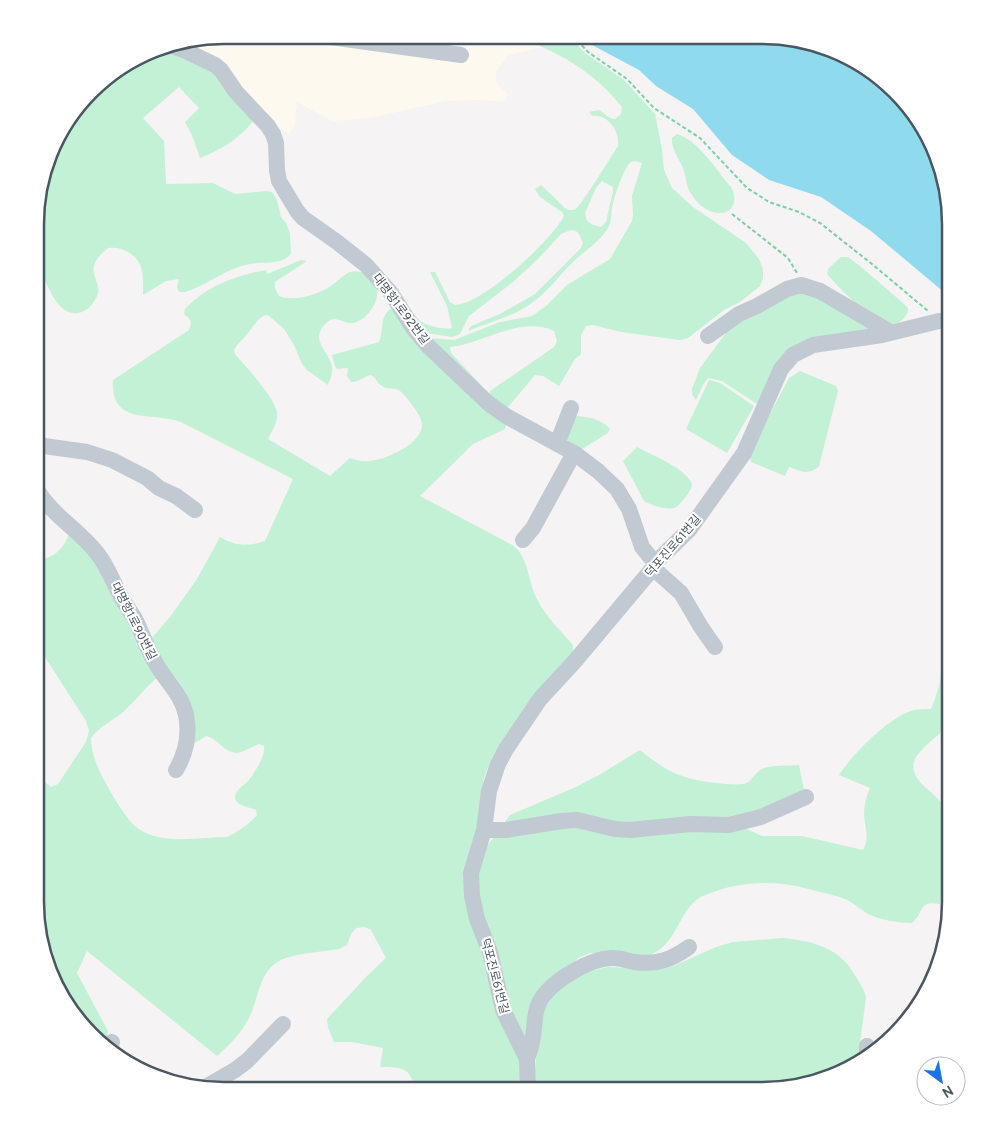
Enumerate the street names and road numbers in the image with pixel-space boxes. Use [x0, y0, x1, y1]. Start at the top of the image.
street label: 대명항1로92번길 [368, 271, 432, 348]
street label: 덕포진로61번길 [642, 512, 705, 581]
street label: 대명항1로90번길 [107, 580, 160, 663]
street label: 덕포진로61번길 [476, 937, 512, 1016]

